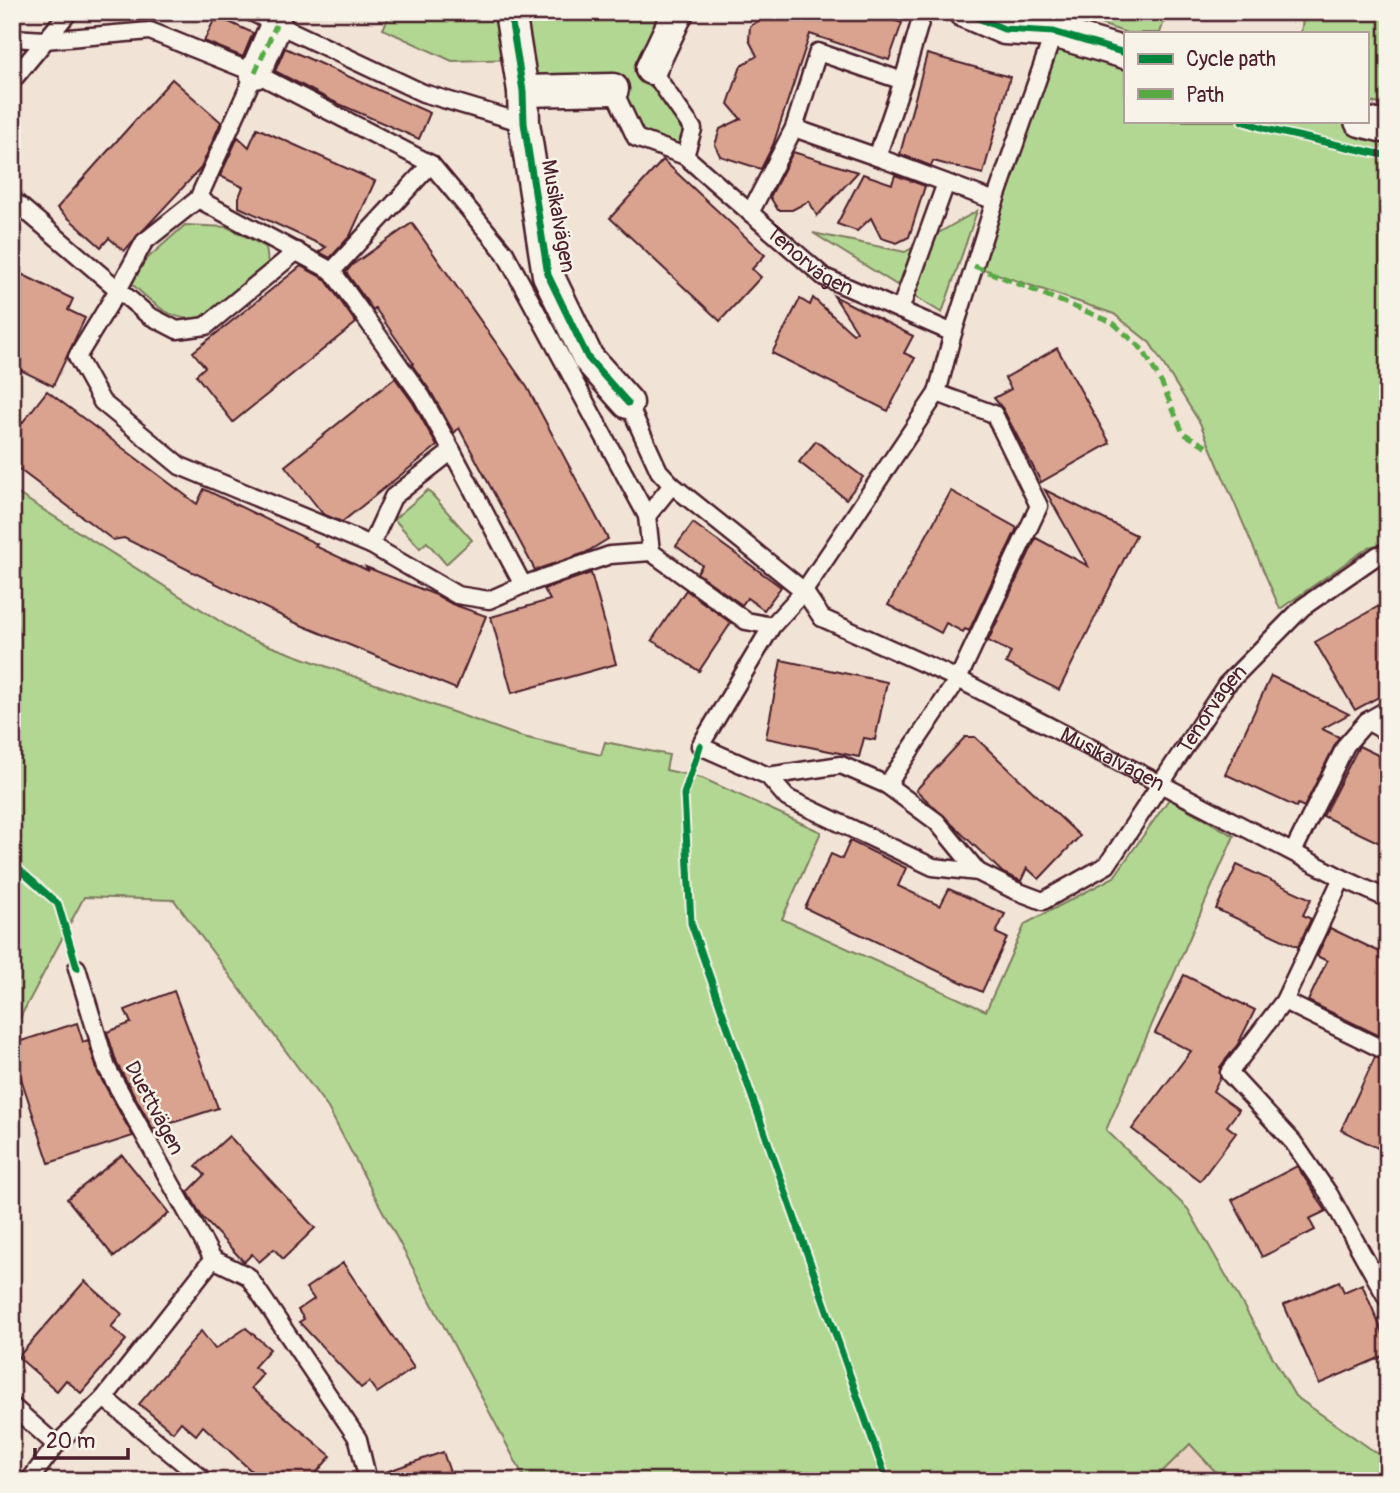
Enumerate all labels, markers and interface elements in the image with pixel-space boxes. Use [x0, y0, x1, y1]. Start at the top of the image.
legend [1124, 32, 1368, 122]
text: Cycle path [1186, 46, 1276, 73]
text: Path [1186, 82, 1224, 109]
street label: Musikalvägen [535, 157, 581, 275]
street label: Tenorvägen [761, 219, 858, 302]
street label: Tenorvägen [1171, 658, 1253, 758]
street label: Musikalvägen [1056, 721, 1170, 797]
street label: Duettvägen [118, 1056, 190, 1160]
scale bar [35, 1416, 128, 1460]
text: 20 m [46, 1428, 95, 1455]

